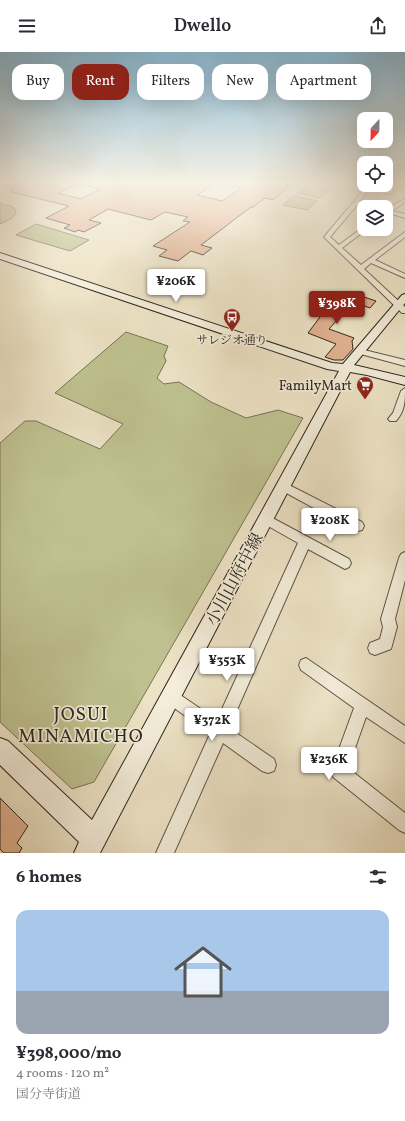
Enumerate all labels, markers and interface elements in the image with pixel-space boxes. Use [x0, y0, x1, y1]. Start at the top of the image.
text: Dwello [174, 14, 231, 39]
icon: menu [16, 15, 38, 37]
icon: share [367, 15, 389, 37]
chip: Buy [12, 64, 64, 100]
chip: Rent [72, 64, 129, 100]
chip: Filters [137, 64, 204, 100]
chip: New [212, 64, 268, 100]
chip: Apartment [276, 64, 371, 100]
north arrow [357, 112, 393, 148]
map controls [357, 112, 393, 236]
button: locate [357, 156, 393, 192]
button: layers [357, 200, 393, 236]
pin: ¥206K [148, 269, 204, 303]
text: ¥206K [156, 273, 196, 291]
pin: ¥398K [309, 291, 365, 325]
text: ¥398K [318, 295, 356, 313]
bus stop icon: サレジオ通り [222, 307, 242, 332]
place label: サレジオ通り [196, 333, 268, 349]
supermarket icon: FamilyMart [355, 375, 375, 400]
place label: FamilyMart [279, 377, 352, 396]
pin: ¥208K [302, 508, 358, 542]
text: ¥208K [310, 512, 350, 530]
street label: 小川山府中線 [201, 529, 269, 630]
pin: ¥353K [199, 648, 255, 682]
text: ¥353K [208, 652, 246, 670]
district label: JOSUI MINAMICHO [18, 702, 144, 750]
pin: ¥372K [184, 708, 240, 742]
text: ¥372K [193, 712, 231, 730]
pin: ¥236K [301, 747, 357, 781]
text: ¥236K [310, 751, 348, 769]
text: 6 homes [16, 866, 82, 889]
icon: filters [367, 866, 389, 888]
icon: home [167, 936, 239, 1008]
text: ¥398,000/mo [16, 1042, 122, 1065]
text: 4 rooms · 120 m² [16, 1065, 109, 1083]
text: 国分寺街道 [16, 1086, 81, 1104]

